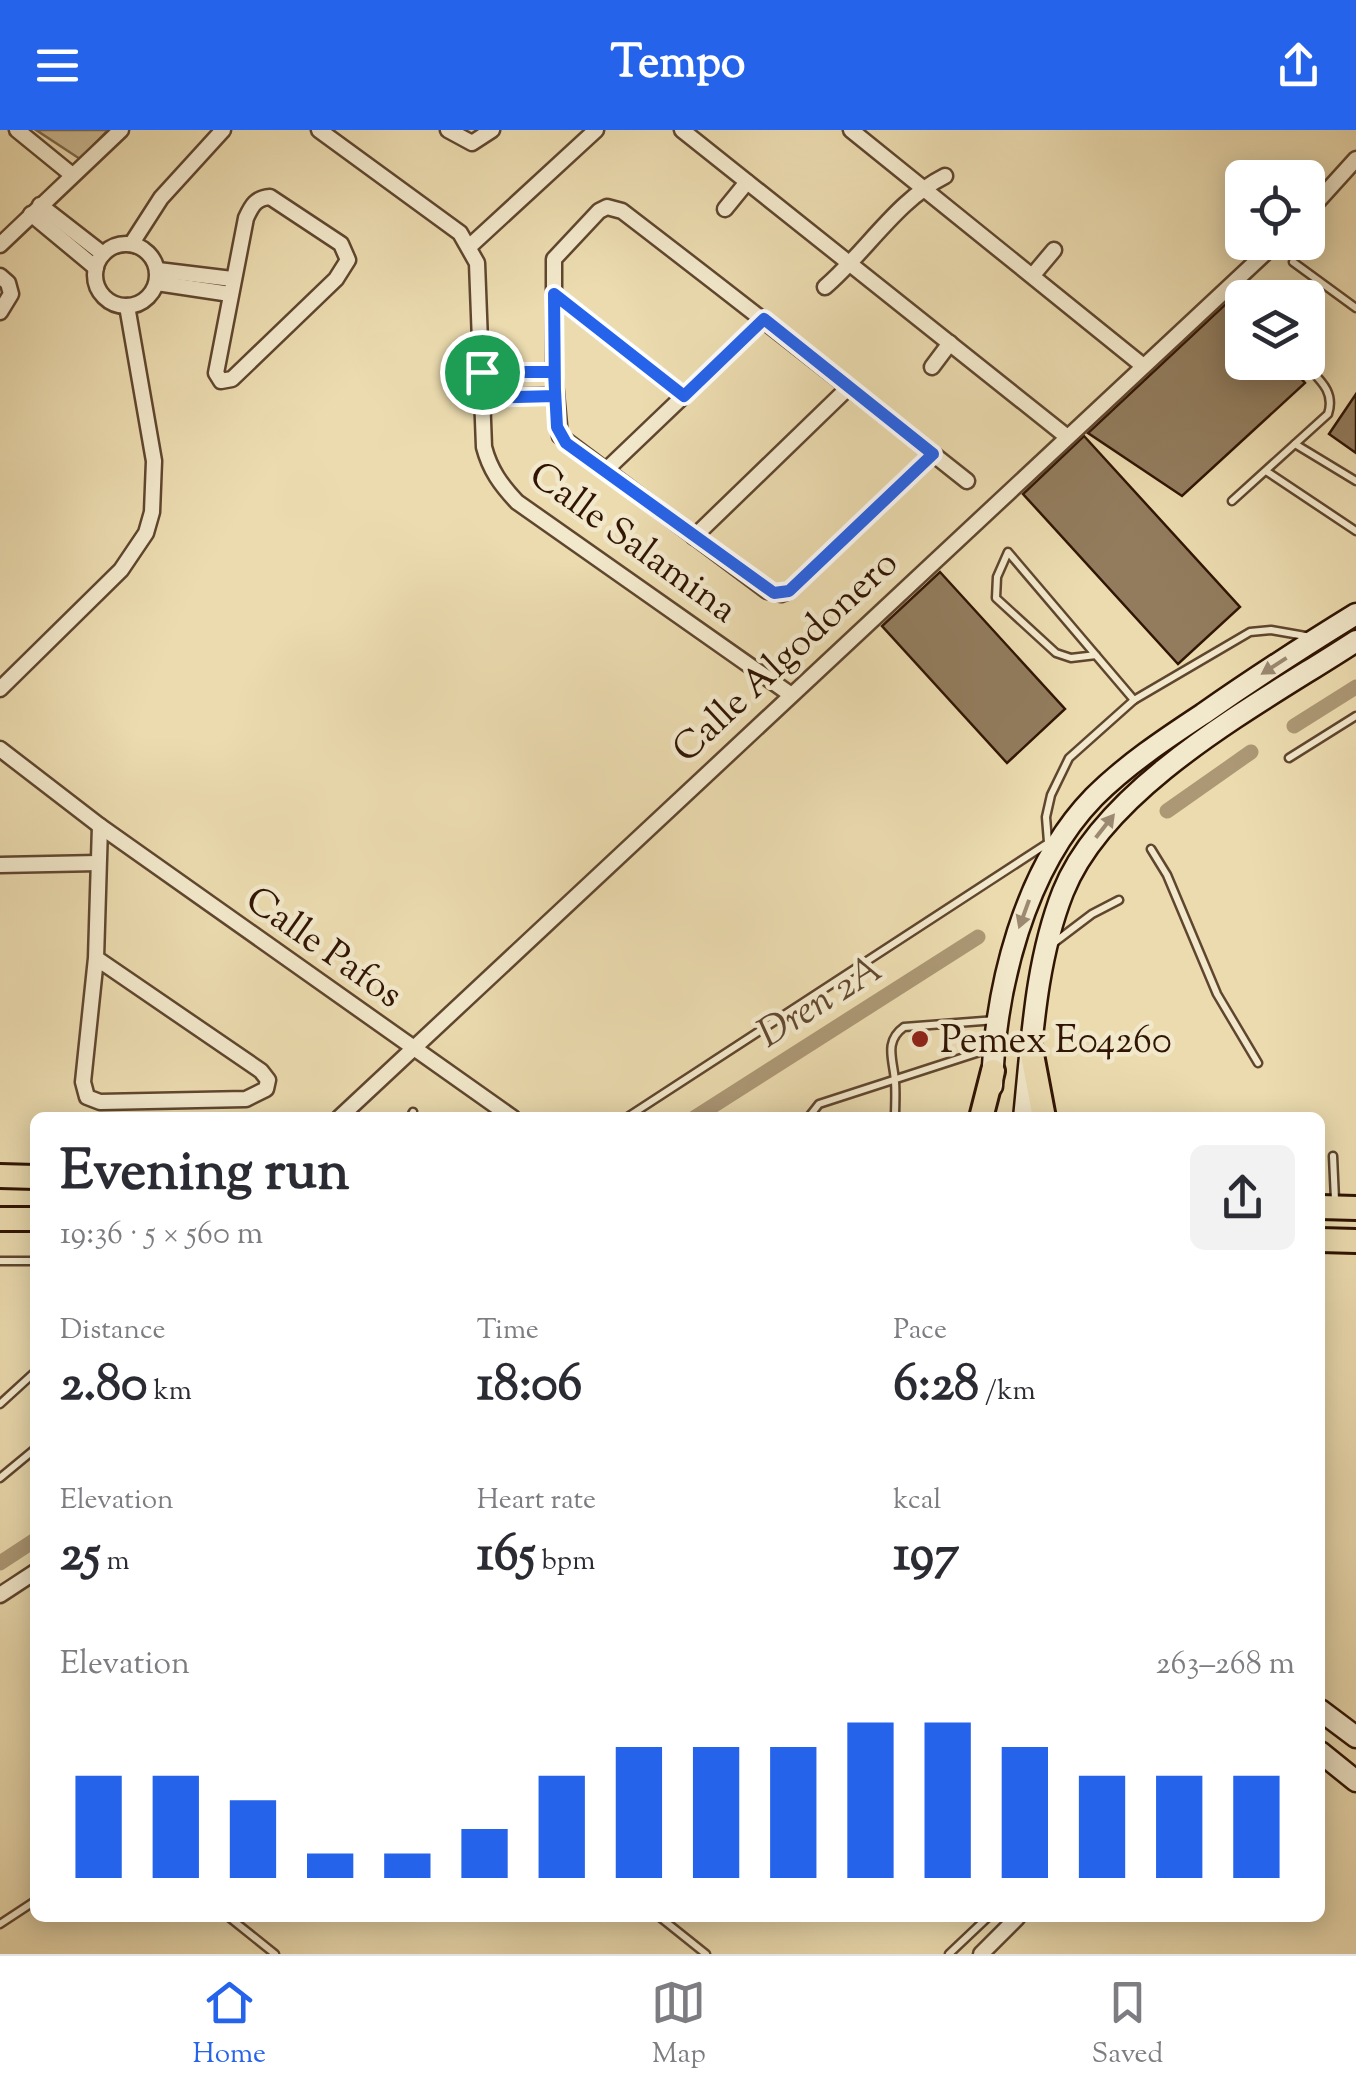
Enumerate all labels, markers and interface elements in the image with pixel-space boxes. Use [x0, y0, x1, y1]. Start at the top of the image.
text: Tempo [610, 33, 746, 98]
icon: menu [30, 38, 85, 93]
icon: share [1271, 38, 1326, 93]
map controls [1225, 160, 1325, 380]
button: locate [1225, 160, 1325, 260]
button: layers [1225, 280, 1325, 380]
pin [440, 330, 525, 415]
icon: arrive [455, 345, 510, 400]
street label: Calle Salamina [517, 450, 747, 638]
street label: Calle Algodonero [662, 539, 912, 777]
one-way arrow [1260, 657, 1288, 675]
one-way arrow [1094, 814, 1115, 840]
street label: Calle Pafos [233, 875, 412, 1023]
one-way arrow [1016, 899, 1031, 929]
water label: Dren 2A [747, 943, 894, 1064]
place label: Pemex E04260 [940, 1016, 1172, 1070]
marker: Pemex E04260 [909, 1028, 931, 1050]
text: Evening run [60, 1135, 349, 1214]
button: share [1190, 1145, 1295, 1250]
text: 19:36 · 5 × 560 m [60, 1212, 263, 1258]
text: Distance [60, 1311, 166, 1351]
text: Time [477, 1311, 539, 1351]
text: Pace [893, 1311, 947, 1351]
text: 2.80 [60, 1351, 147, 1423]
text: 18:06 [477, 1351, 582, 1423]
text: 6:28 [893, 1351, 979, 1423]
text: km [147, 1372, 192, 1412]
text: /km [979, 1372, 1036, 1412]
text: Elevation [60, 1481, 174, 1521]
text: Heart rate [477, 1481, 596, 1521]
text: kcal [893, 1481, 941, 1521]
text: 25 [60, 1521, 101, 1593]
text: 165 [477, 1521, 536, 1593]
text: 197 [893, 1521, 959, 1593]
text: m [101, 1542, 130, 1582]
text: bpm [536, 1542, 595, 1582]
text: Elevation [60, 1642, 190, 1688]
text: 263–268 m [1156, 1642, 1295, 1688]
tab: Home [193, 1975, 266, 2075]
tab: Map [651, 1975, 706, 2075]
tab: Saved [1091, 1975, 1163, 2075]

